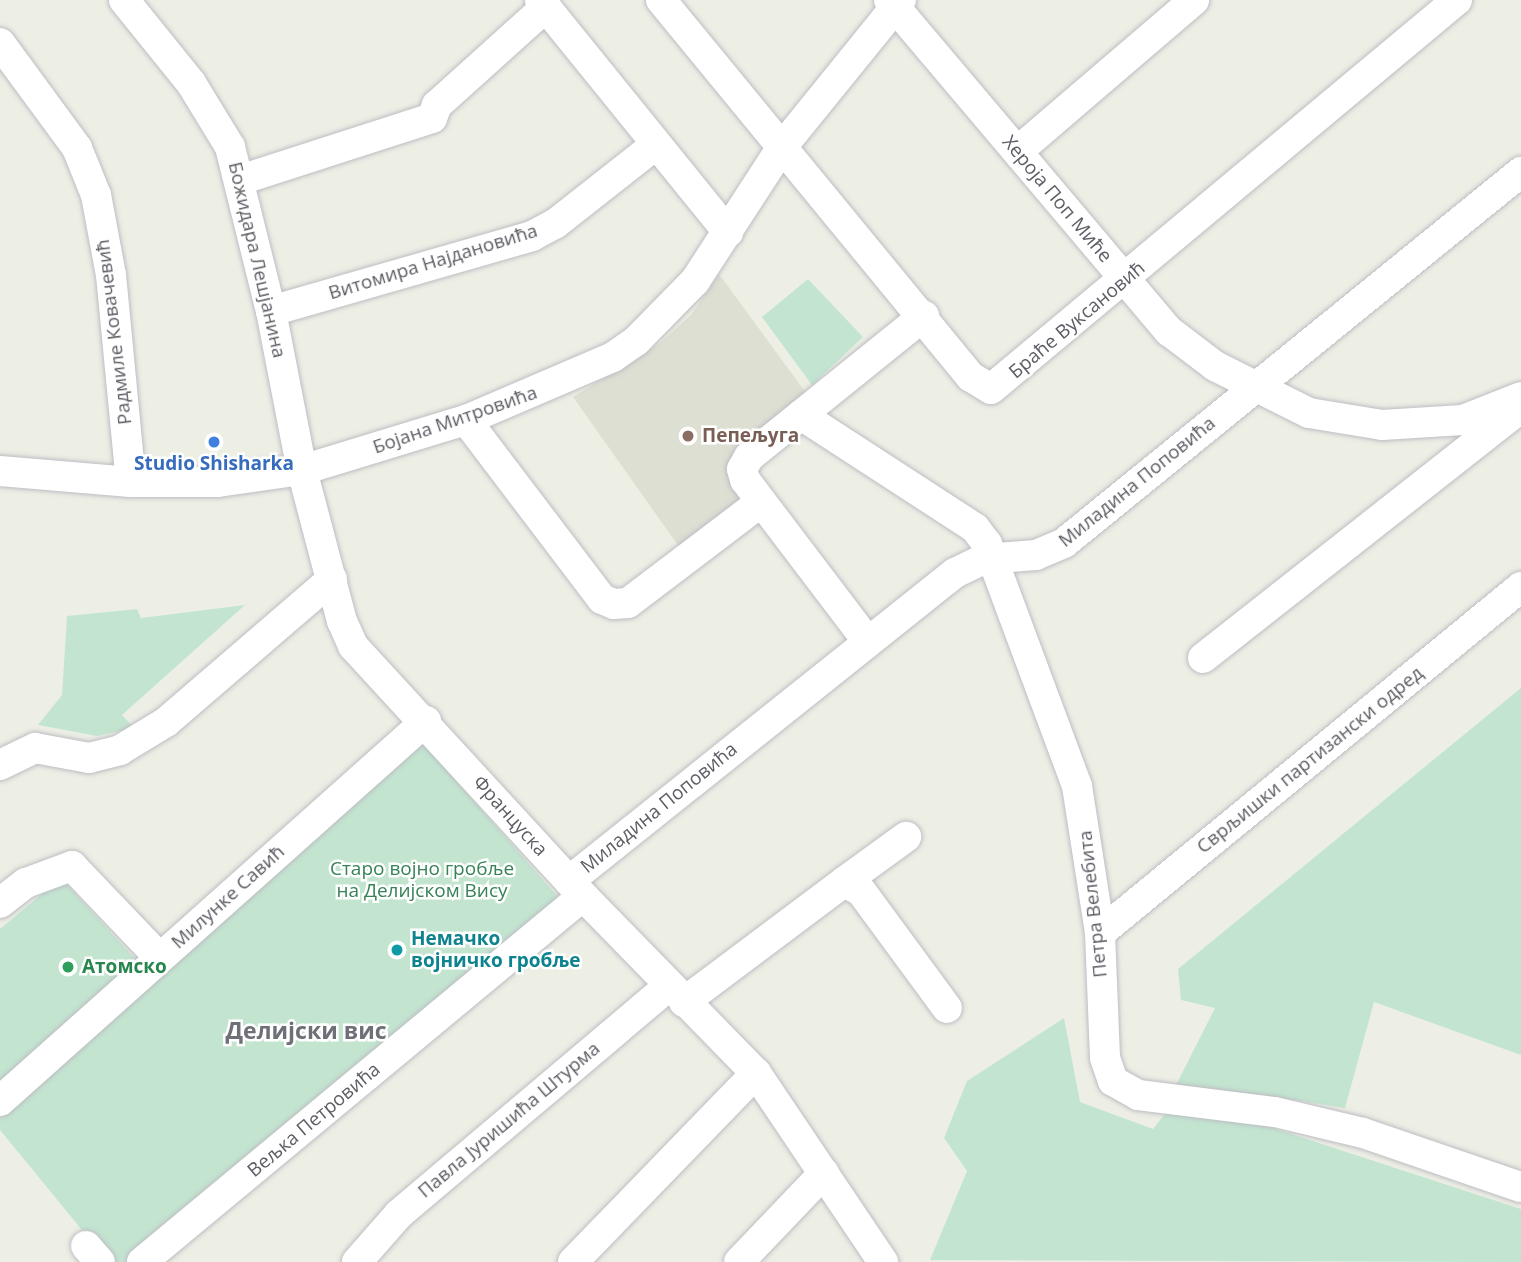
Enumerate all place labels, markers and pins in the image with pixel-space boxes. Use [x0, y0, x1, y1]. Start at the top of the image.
place label: Пепељуга [702, 425, 799, 447]
marker: Пепељуга [680, 428, 696, 444]
marker: Studio Shisharka [206, 434, 222, 450]
place label: Studio Shisharka [134, 453, 294, 475]
place label: Немачко војничко гробље [411, 928, 580, 972]
marker: Немачко војничко гробље [389, 942, 405, 958]
place label: Атомско [82, 956, 167, 978]
marker: Атомско [60, 959, 76, 975]

